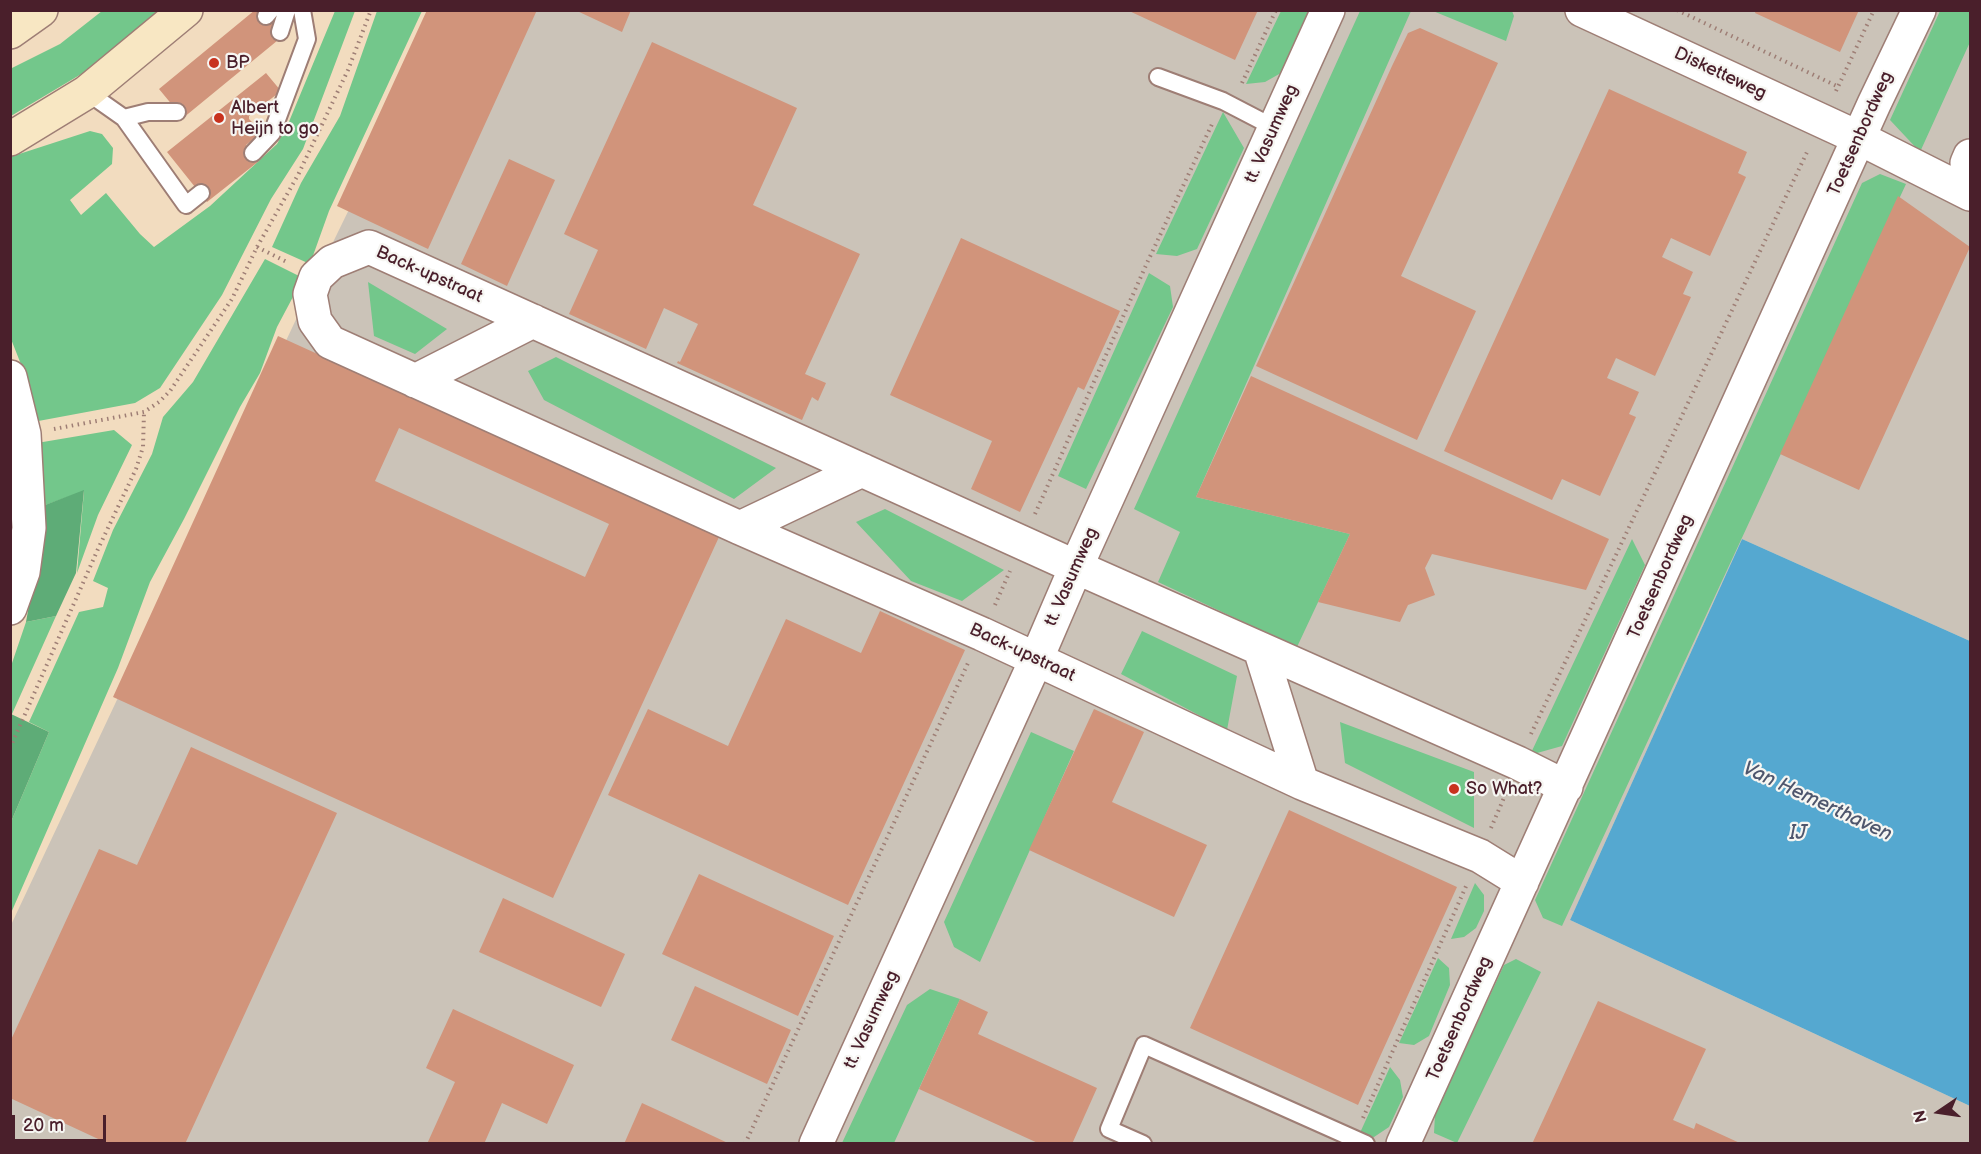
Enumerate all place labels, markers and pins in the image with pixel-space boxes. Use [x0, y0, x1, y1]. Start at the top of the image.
place label: BP [226, 52, 250, 74]
marker: BP [207, 56, 221, 70]
place label: Albert Heijn to go [231, 97, 319, 140]
marker: Albert Heijn to go [212, 111, 226, 125]
place label: So What? [1466, 778, 1542, 800]
marker: So What? [1447, 782, 1461, 796]

